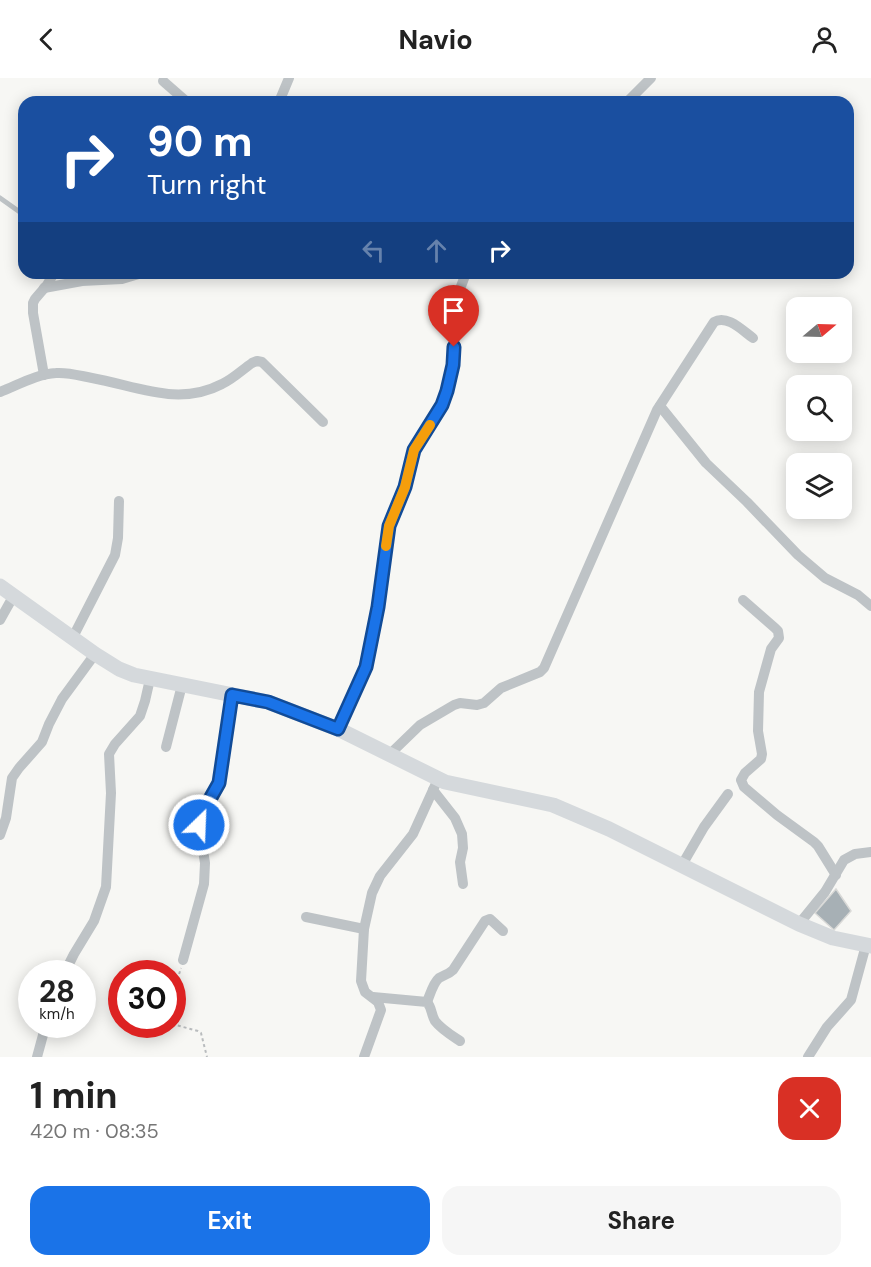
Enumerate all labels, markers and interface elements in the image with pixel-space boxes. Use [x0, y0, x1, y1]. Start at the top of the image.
text: Navio [398, 22, 473, 57]
icon: back [30, 23, 63, 56]
icon: person [808, 23, 841, 56]
text: 90 m [147, 114, 253, 169]
icon: right [48, 120, 126, 198]
text: Turn right [147, 167, 267, 202]
icon: left [357, 234, 390, 267]
icon: ahead [420, 234, 453, 267]
icon: right [483, 234, 516, 267]
pin [428, 285, 479, 347]
icon: arrive [437, 294, 470, 327]
north arrow [786, 297, 852, 363]
map controls [786, 297, 852, 519]
button: search [786, 375, 852, 441]
button: layers [786, 453, 852, 519]
position arrow [167, 793, 231, 857]
speed limit sign: 30 [108, 960, 186, 1038]
text: 28 [39, 972, 75, 1011]
text: km/h [39, 1004, 75, 1024]
text: 1 min [30, 1072, 118, 1119]
button: close [778, 1077, 841, 1140]
text: 420 m · 08:35 [30, 1118, 159, 1144]
button: Exit [30, 1186, 430, 1255]
button: Share [442, 1186, 841, 1255]

